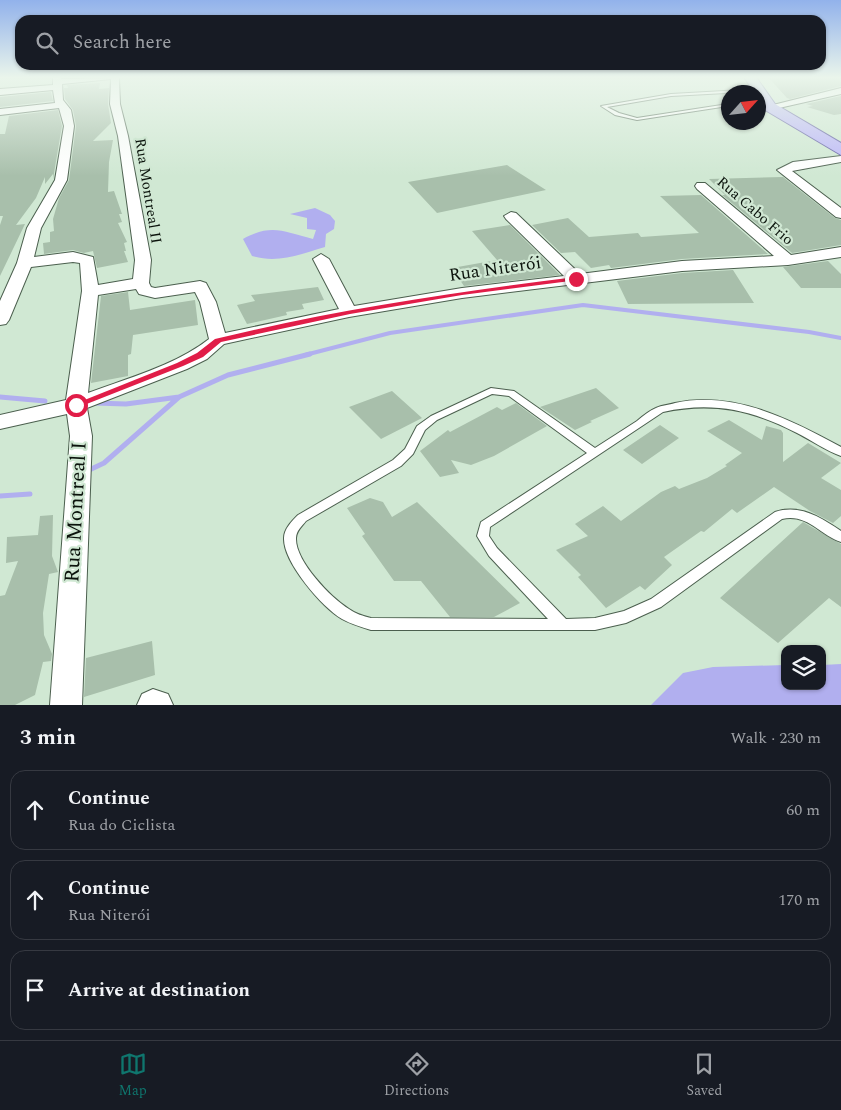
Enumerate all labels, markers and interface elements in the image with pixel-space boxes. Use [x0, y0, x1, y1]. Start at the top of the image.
search box [15, 15, 826, 70]
text: Search here [73, 28, 172, 57]
icon: search [33, 29, 61, 57]
north arrow [721, 85, 766, 130]
street label: Rua Montreal II [128, 137, 168, 245]
street label: Rua Cabo Frio [711, 171, 799, 251]
street label: Rua Niterói [447, 249, 543, 289]
route end [565, 268, 588, 291]
route start [65, 394, 88, 417]
street label: Rua Montreal I [56, 441, 96, 583]
map controls [781, 645, 826, 690]
button: layers [781, 645, 826, 690]
text: 3 min [20, 722, 76, 754]
text: Walk · 230 m [730, 726, 821, 750]
text: Continue [68, 784, 150, 813]
icon: ahead [21, 796, 49, 824]
text: 60 m [786, 798, 820, 822]
text: Rua do Ciclista [68, 813, 175, 837]
text: Continue [68, 874, 150, 903]
icon: ahead [21, 886, 49, 914]
text: 170 m [778, 888, 820, 912]
text: Rua Niterói [68, 903, 151, 927]
icon: arrive [21, 976, 49, 1004]
text: Arrive at destination [68, 976, 250, 1005]
tab: Map [119, 1050, 147, 1101]
tab: Directions [384, 1050, 449, 1101]
tab: Saved [687, 1050, 722, 1101]

